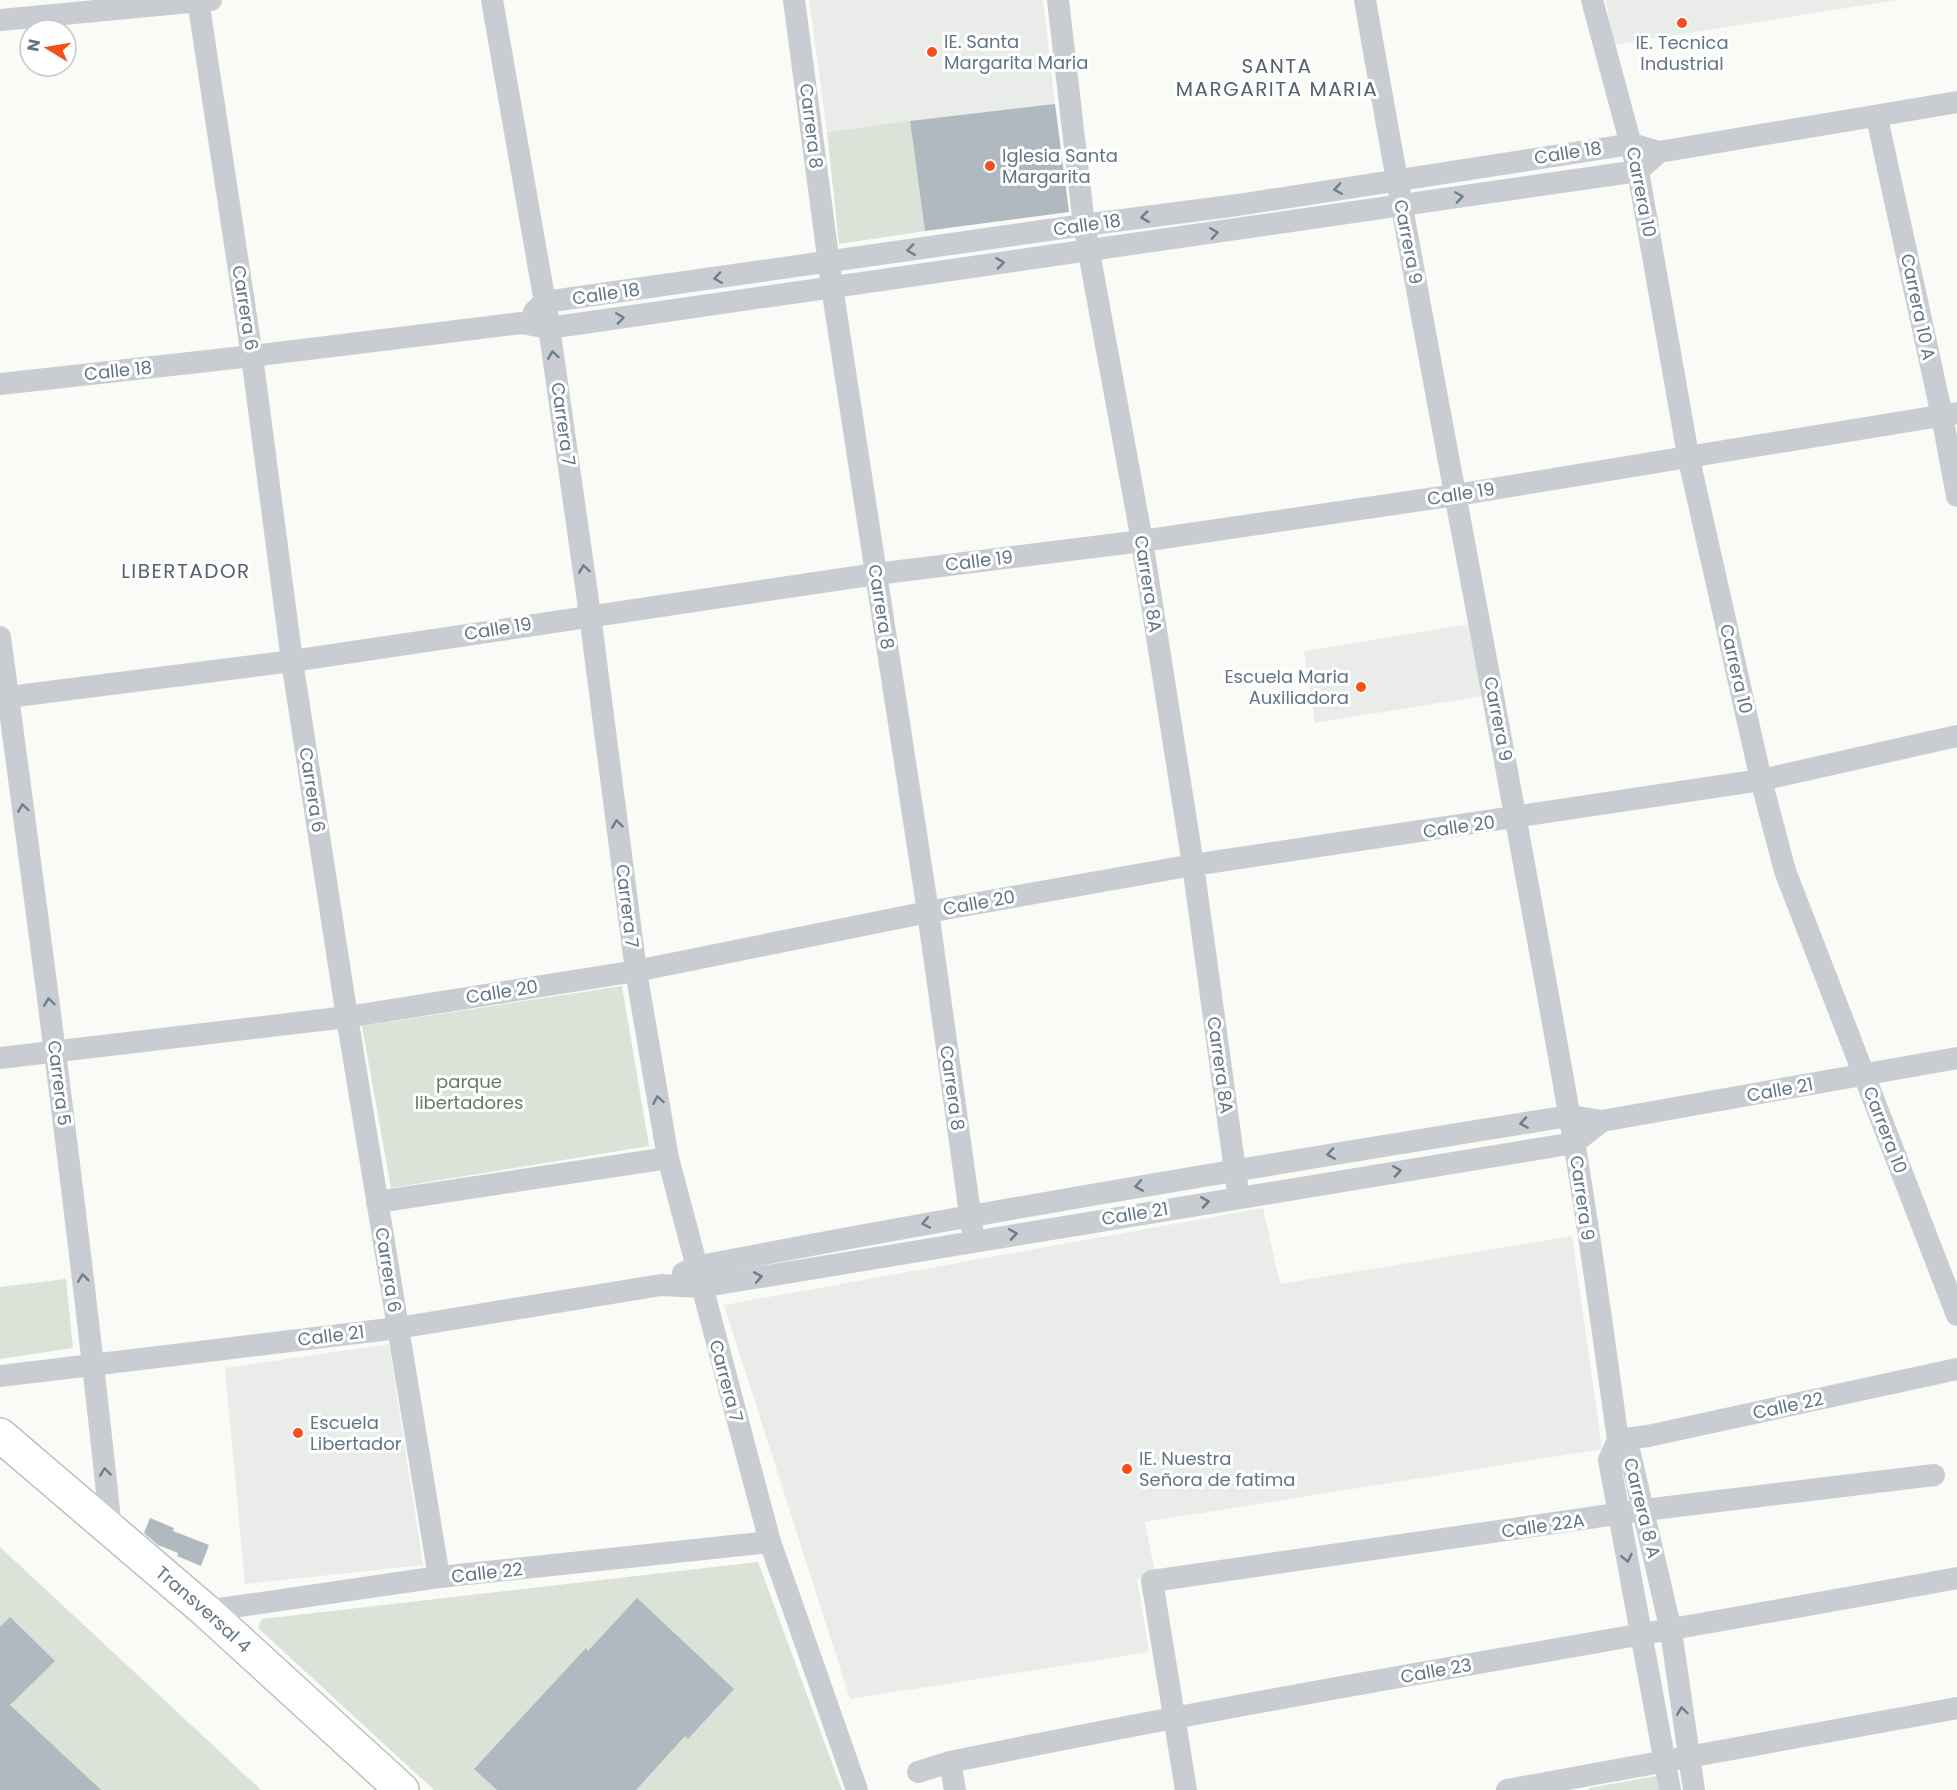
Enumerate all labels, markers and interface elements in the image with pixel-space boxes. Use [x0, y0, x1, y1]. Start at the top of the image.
marker: IE. Tecnica Industrial [1675, 16, 1689, 30]
north arrow [18, 18, 78, 78]
place label: IE. Santa Margarita Maria [944, 29, 1088, 75]
place label: IE. Tecnica Industrial [1635, 30, 1729, 76]
text: N [21, 37, 46, 53]
marker: IE. Santa Margarita Maria [925, 45, 939, 59]
district label: SANTA MARGARITA MARIA [1176, 52, 1378, 103]
street label: Carrera 8 [794, 82, 829, 170]
street label: Calle 18 [1532, 135, 1603, 170]
place label: Iglesia Santa Margarita [1002, 143, 1118, 189]
street label: Carrera 10 [1620, 145, 1662, 239]
marker: Iglesia Santa Margarita [983, 159, 997, 173]
one-way arrow [1334, 182, 1343, 194]
one-way arrow [1454, 192, 1463, 204]
street label: Carrera 9 [1388, 197, 1429, 286]
street label: Calle 18 [1052, 207, 1122, 242]
one-way arrow [1141, 210, 1150, 223]
one-way arrow [1210, 227, 1219, 239]
one-way arrow [906, 243, 915, 255]
street label: Carrera 10 A [1895, 251, 1942, 362]
one-way arrow [996, 257, 1005, 269]
street label: Carrera 6 [226, 264, 265, 352]
one-way arrow [713, 271, 722, 283]
street label: Calle 18 [571, 276, 641, 311]
one-way arrow [616, 313, 625, 325]
one-way arrow [547, 350, 559, 359]
street label: Calle 18 [83, 355, 153, 386]
street label: Carrera 7 [545, 381, 582, 468]
street label: Calle 19 [1425, 476, 1496, 511]
street label: Carrera 8A [1128, 534, 1168, 634]
street label: Calle 19 [944, 544, 1014, 577]
district label: LIBERTADOR [121, 557, 251, 585]
street label: Carrera 8 [862, 563, 901, 651]
one-way arrow [578, 564, 590, 573]
street label: Calle 19 [462, 611, 533, 646]
street label: Carrera 10 [1714, 622, 1759, 716]
place label: Escuela Maria Auxiliadora [1224, 664, 1349, 710]
street label: Carrera 9 [1478, 674, 1519, 763]
marker: Escuela Maria Auxiliadora [1354, 680, 1368, 694]
street label: Carrera 6 [293, 746, 332, 834]
one-way arrow [17, 804, 30, 813]
street label: Calle 20 [1421, 809, 1497, 844]
one-way arrow [611, 820, 624, 829]
street label: Carrera 7 [610, 863, 645, 949]
street label: Calle 20 [941, 884, 1017, 921]
street label: Calle 20 [464, 973, 540, 1010]
one-way arrow [43, 997, 55, 1006]
street label: Carrera 8A [1201, 1015, 1240, 1115]
street label: Carrera 5 [42, 1039, 77, 1127]
street label: Carrera 8 [934, 1044, 971, 1132]
park label: parque libertadores [415, 1069, 523, 1115]
street label: Calle 21 [1745, 1071, 1815, 1108]
street label: Carrera 10 [1857, 1083, 1914, 1177]
one-way arrow [652, 1096, 665, 1106]
one-way arrow [1519, 1116, 1529, 1129]
one-way arrow [1327, 1147, 1337, 1160]
street label: Carrera 9 [1564, 1154, 1601, 1242]
one-way arrow [1393, 1166, 1402, 1178]
one-way arrow [1134, 1179, 1144, 1191]
street label: Calle 21 [1100, 1196, 1170, 1231]
one-way arrow [1200, 1197, 1210, 1209]
one-way arrow [921, 1216, 931, 1229]
street label: Carrera 6 [369, 1226, 408, 1314]
one-way arrow [1007, 1228, 1017, 1241]
one-way arrow [753, 1271, 763, 1284]
one-way arrow [78, 1274, 90, 1283]
street label: Calle 21 [296, 1319, 366, 1352]
street label: Carrera 7 [704, 1337, 749, 1425]
street label: Calle 22 [1750, 1386, 1826, 1425]
place label: Escuela Libertador [310, 1410, 402, 1456]
marker: Escuela Libertador [291, 1426, 305, 1440]
place label: IE. Nuestra Señora de fatima [1139, 1446, 1295, 1492]
street label: Carrera 8 A [1618, 1455, 1667, 1561]
marker: IE. Nuestra Señora de fatima [1120, 1462, 1134, 1476]
one-way arrow [99, 1468, 112, 1477]
street label: Calle 22A [1500, 1507, 1586, 1544]
one-way arrow [1620, 1553, 1633, 1563]
street label: Calle 22 [450, 1556, 524, 1589]
street label: Transversal 4 [150, 1560, 257, 1658]
street label: Calle 23 [1398, 1652, 1473, 1689]
one-way arrow [1676, 1707, 1688, 1716]

